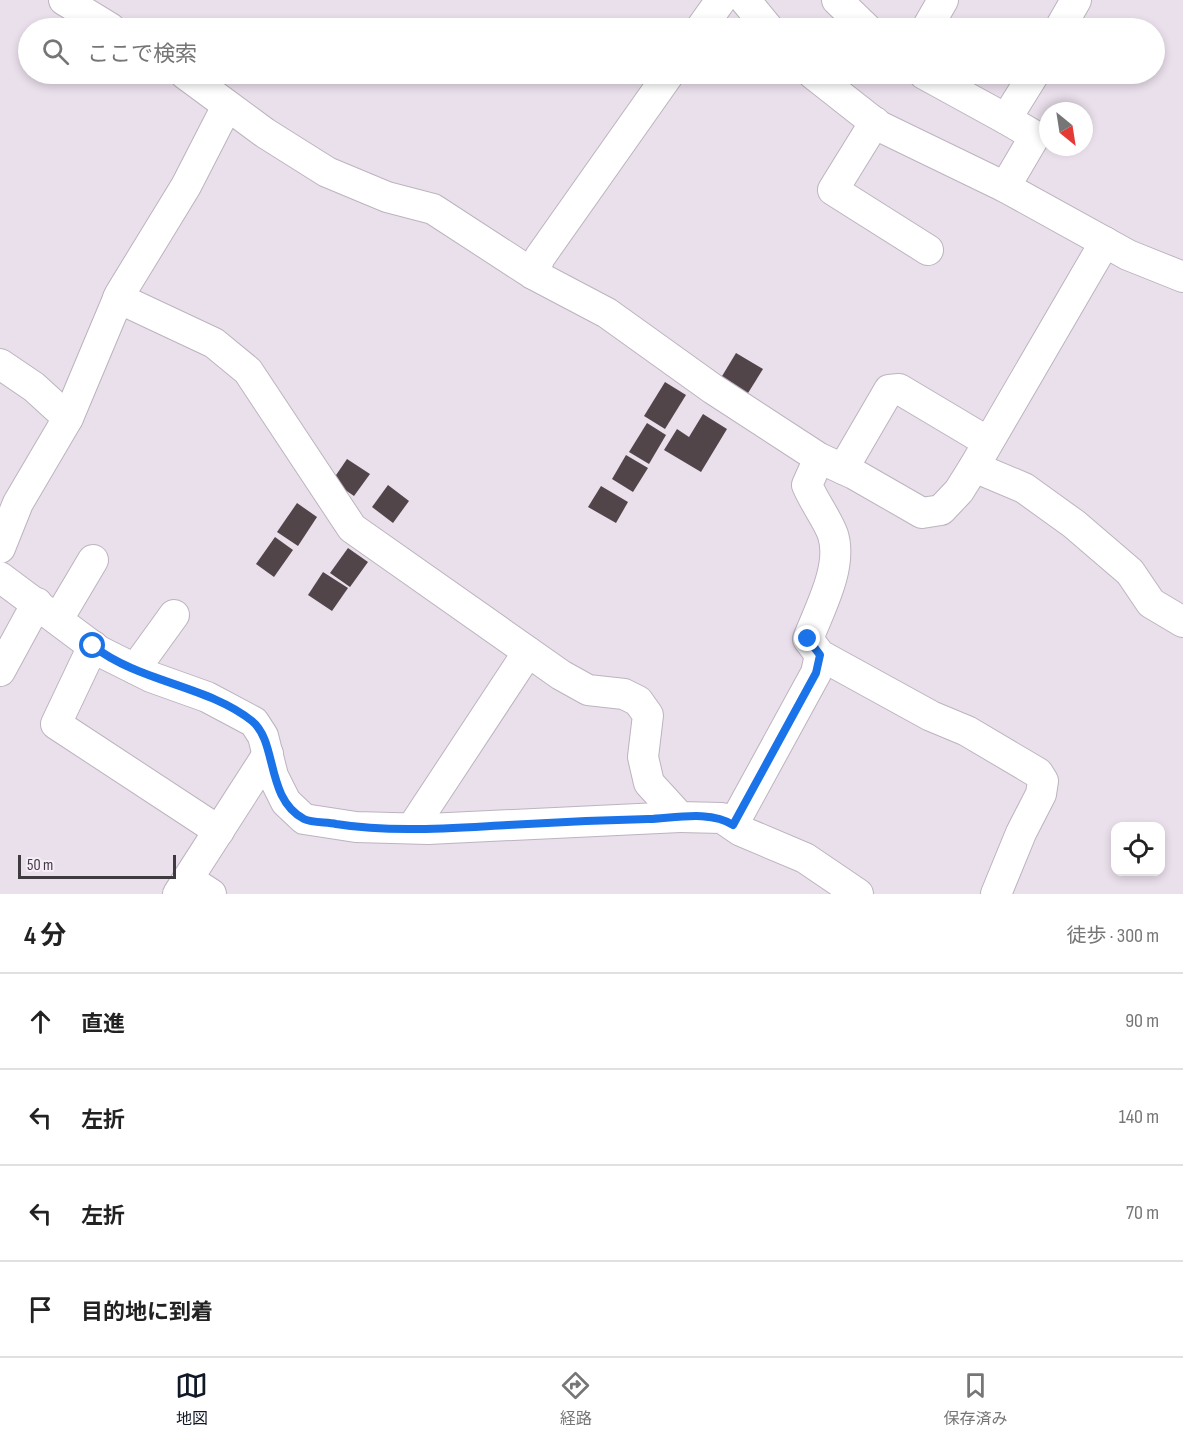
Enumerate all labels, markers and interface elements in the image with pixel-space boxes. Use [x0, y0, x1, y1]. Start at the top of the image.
search box [18, 18, 1165, 84]
icon: search [39, 35, 72, 68]
text: ここで検索 [87, 41, 197, 68]
north arrow [1039, 102, 1093, 156]
route end [794, 625, 820, 651]
route start [79, 632, 105, 658]
map controls [1111, 822, 1165, 876]
button: locate [1111, 822, 1165, 876]
scale bar [18, 852, 176, 880]
text: 50 m [27, 856, 53, 875]
text: 4 分 [24, 921, 66, 952]
text: 徒歩 · 300 m [1066, 924, 1159, 948]
icon: ahead [24, 1005, 57, 1038]
text: 90 m [1125, 1009, 1159, 1033]
text: 直進 [81, 1011, 125, 1038]
icon: left [24, 1101, 57, 1134]
text: 140 m [1119, 1105, 1159, 1129]
text: 左折 [81, 1107, 125, 1134]
icon: left [24, 1197, 57, 1230]
text: 70 m [1126, 1201, 1159, 1225]
text: 左折 [81, 1203, 125, 1230]
icon: arrive [24, 1293, 57, 1326]
text: 目的地に到着 [81, 1299, 213, 1326]
tab: 地図 [175, 1369, 208, 1429]
tab: 経路 [559, 1369, 592, 1429]
tab: 保存済み [943, 1369, 1007, 1429]

